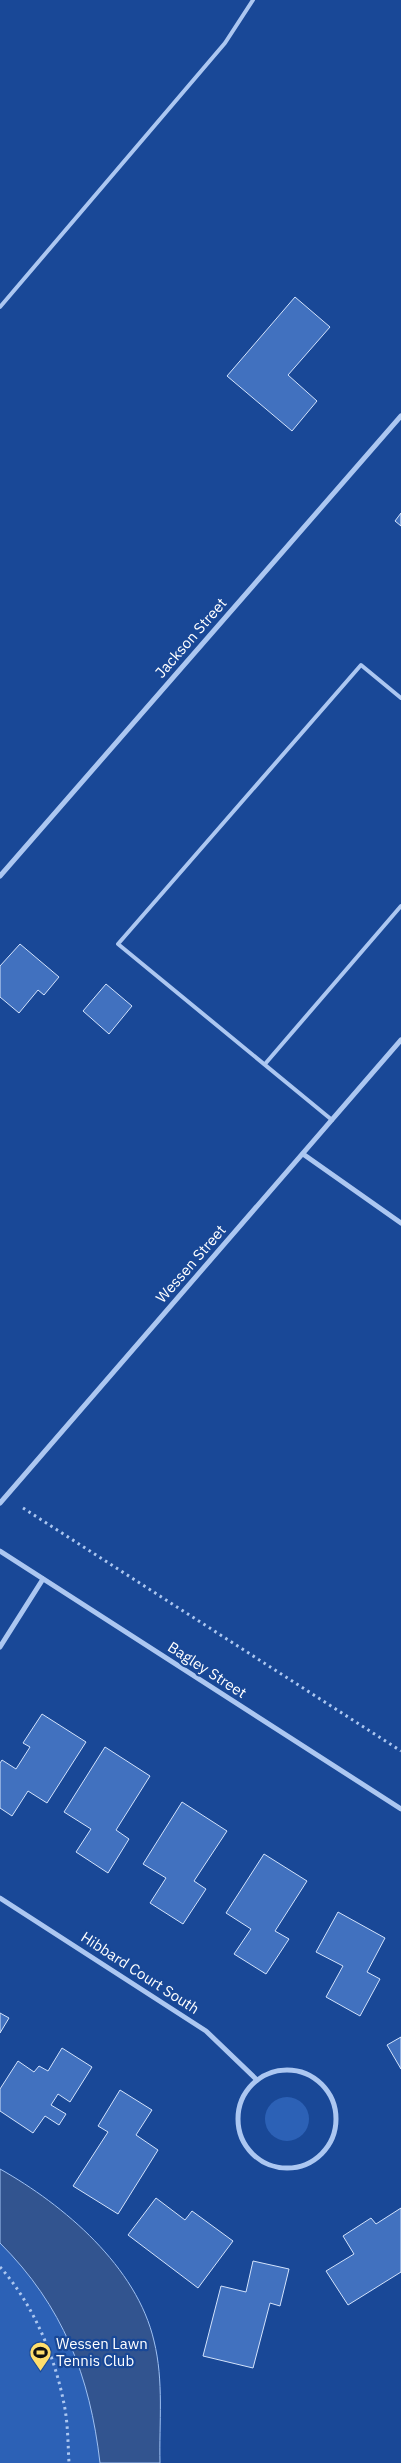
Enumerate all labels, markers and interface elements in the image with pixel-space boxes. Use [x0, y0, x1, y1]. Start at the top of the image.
street label: Jackson Street [151, 594, 231, 682]
street label: Wessen Street [152, 1221, 230, 1307]
street label: Bagley Street [164, 1637, 250, 1702]
street label: Hibbard Court South [77, 1927, 203, 2018]
place label: Wessen Lawn Tennis Club [56, 2334, 148, 2370]
sports icon: Wessen Lawn Tennis Club [28, 2341, 52, 2372]

